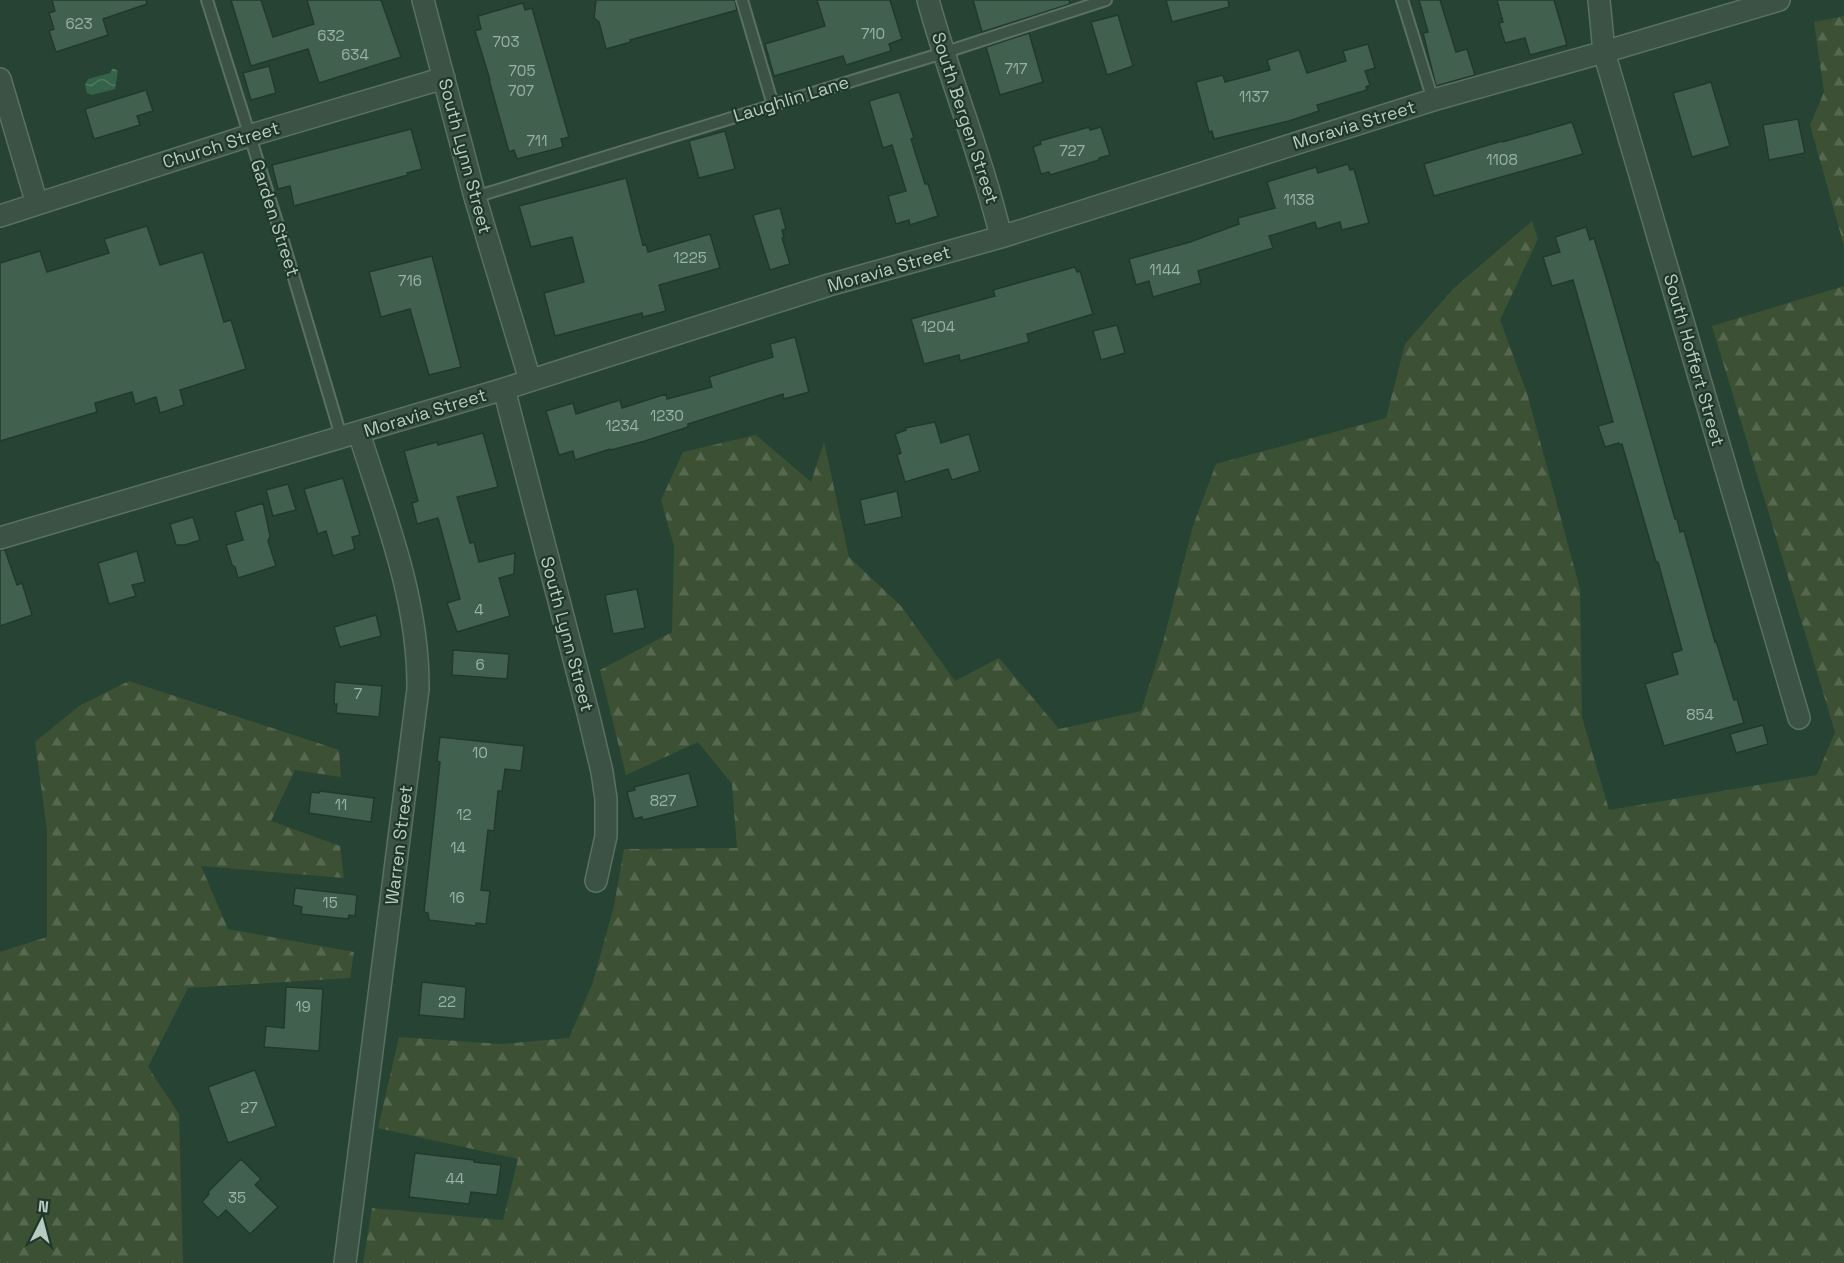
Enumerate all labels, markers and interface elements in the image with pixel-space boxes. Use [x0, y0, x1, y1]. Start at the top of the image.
house number: 623 [65, 14, 93, 33]
house number: 710 [861, 24, 885, 43]
house number: 632 [317, 26, 345, 45]
street label: South Bergen Street [927, 29, 1004, 207]
house number: 703 [492, 32, 520, 51]
house number: 634 [341, 45, 369, 64]
house number: 717 [1004, 59, 1028, 78]
house number: 705 [509, 61, 535, 80]
street label: Laughlin Lane [730, 70, 852, 127]
street label: South Lynn Street [434, 76, 497, 236]
house number: 707 [508, 81, 534, 100]
house number: 1137 [1239, 87, 1269, 106]
street label: Moravia Street [1290, 95, 1418, 154]
street label: Church Street [159, 116, 282, 173]
house number: 711 [527, 131, 547, 150]
house number: 727 [1059, 141, 1085, 160]
house number: 1108 [1486, 150, 1518, 169]
street label: Garden Street [246, 156, 305, 279]
house number: 1138 [1284, 190, 1314, 209]
street label: Moravia Street [825, 240, 953, 297]
house number: 1225 [673, 248, 707, 267]
house number: 1144 [1149, 260, 1181, 279]
house number: 716 [398, 271, 422, 290]
street label: South Hoffert Street [1659, 271, 1730, 449]
house number: 1204 [921, 317, 955, 336]
street label: Moravia Street [361, 383, 489, 442]
house number: 1230 [650, 406, 684, 425]
house number: 1234 [605, 416, 639, 435]
street label: South Lynn Street [536, 554, 599, 714]
house number: 4 [474, 600, 484, 619]
house number: 6 [475, 655, 485, 674]
house number: 7 [354, 684, 362, 703]
house number: 854 [1686, 705, 1714, 724]
house number: 10 [472, 743, 488, 762]
street label: Warren Street [380, 784, 417, 906]
house number: 827 [650, 791, 676, 810]
house number: 11 [335, 795, 347, 814]
house number: 12 [456, 805, 472, 824]
house number: 14 [450, 838, 466, 857]
house number: 16 [449, 888, 465, 907]
house number: 15 [322, 893, 338, 912]
house number: 22 [438, 992, 456, 1011]
house number: 19 [295, 997, 311, 1016]
house number: 27 [240, 1098, 258, 1117]
house number: 44 [446, 1169, 464, 1188]
house number: 35 [228, 1188, 246, 1207]
north arrow [12, 1191, 72, 1251]
text: N [37, 1196, 50, 1218]

